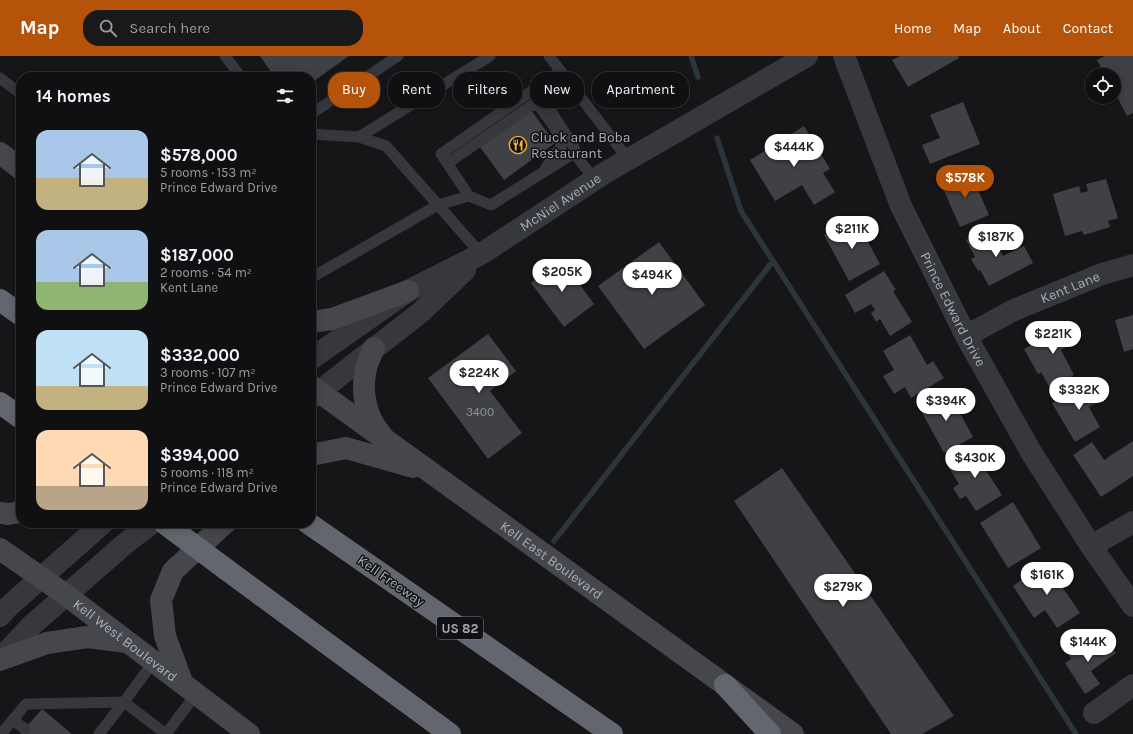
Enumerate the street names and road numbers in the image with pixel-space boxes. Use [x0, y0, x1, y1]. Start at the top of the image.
street label: McNiel Avenue [516, 169, 604, 235]
street label: Prince Edward Drive [917, 249, 990, 369]
street label: Kent Lane [1038, 267, 1102, 307]
street label: Kell East Boulevard [497, 517, 606, 603]
street label: Kell Freeway [354, 552, 428, 611]
street label: Kell West Boulevard [70, 595, 181, 685]
road number: US 82 [437, 617, 483, 639]

